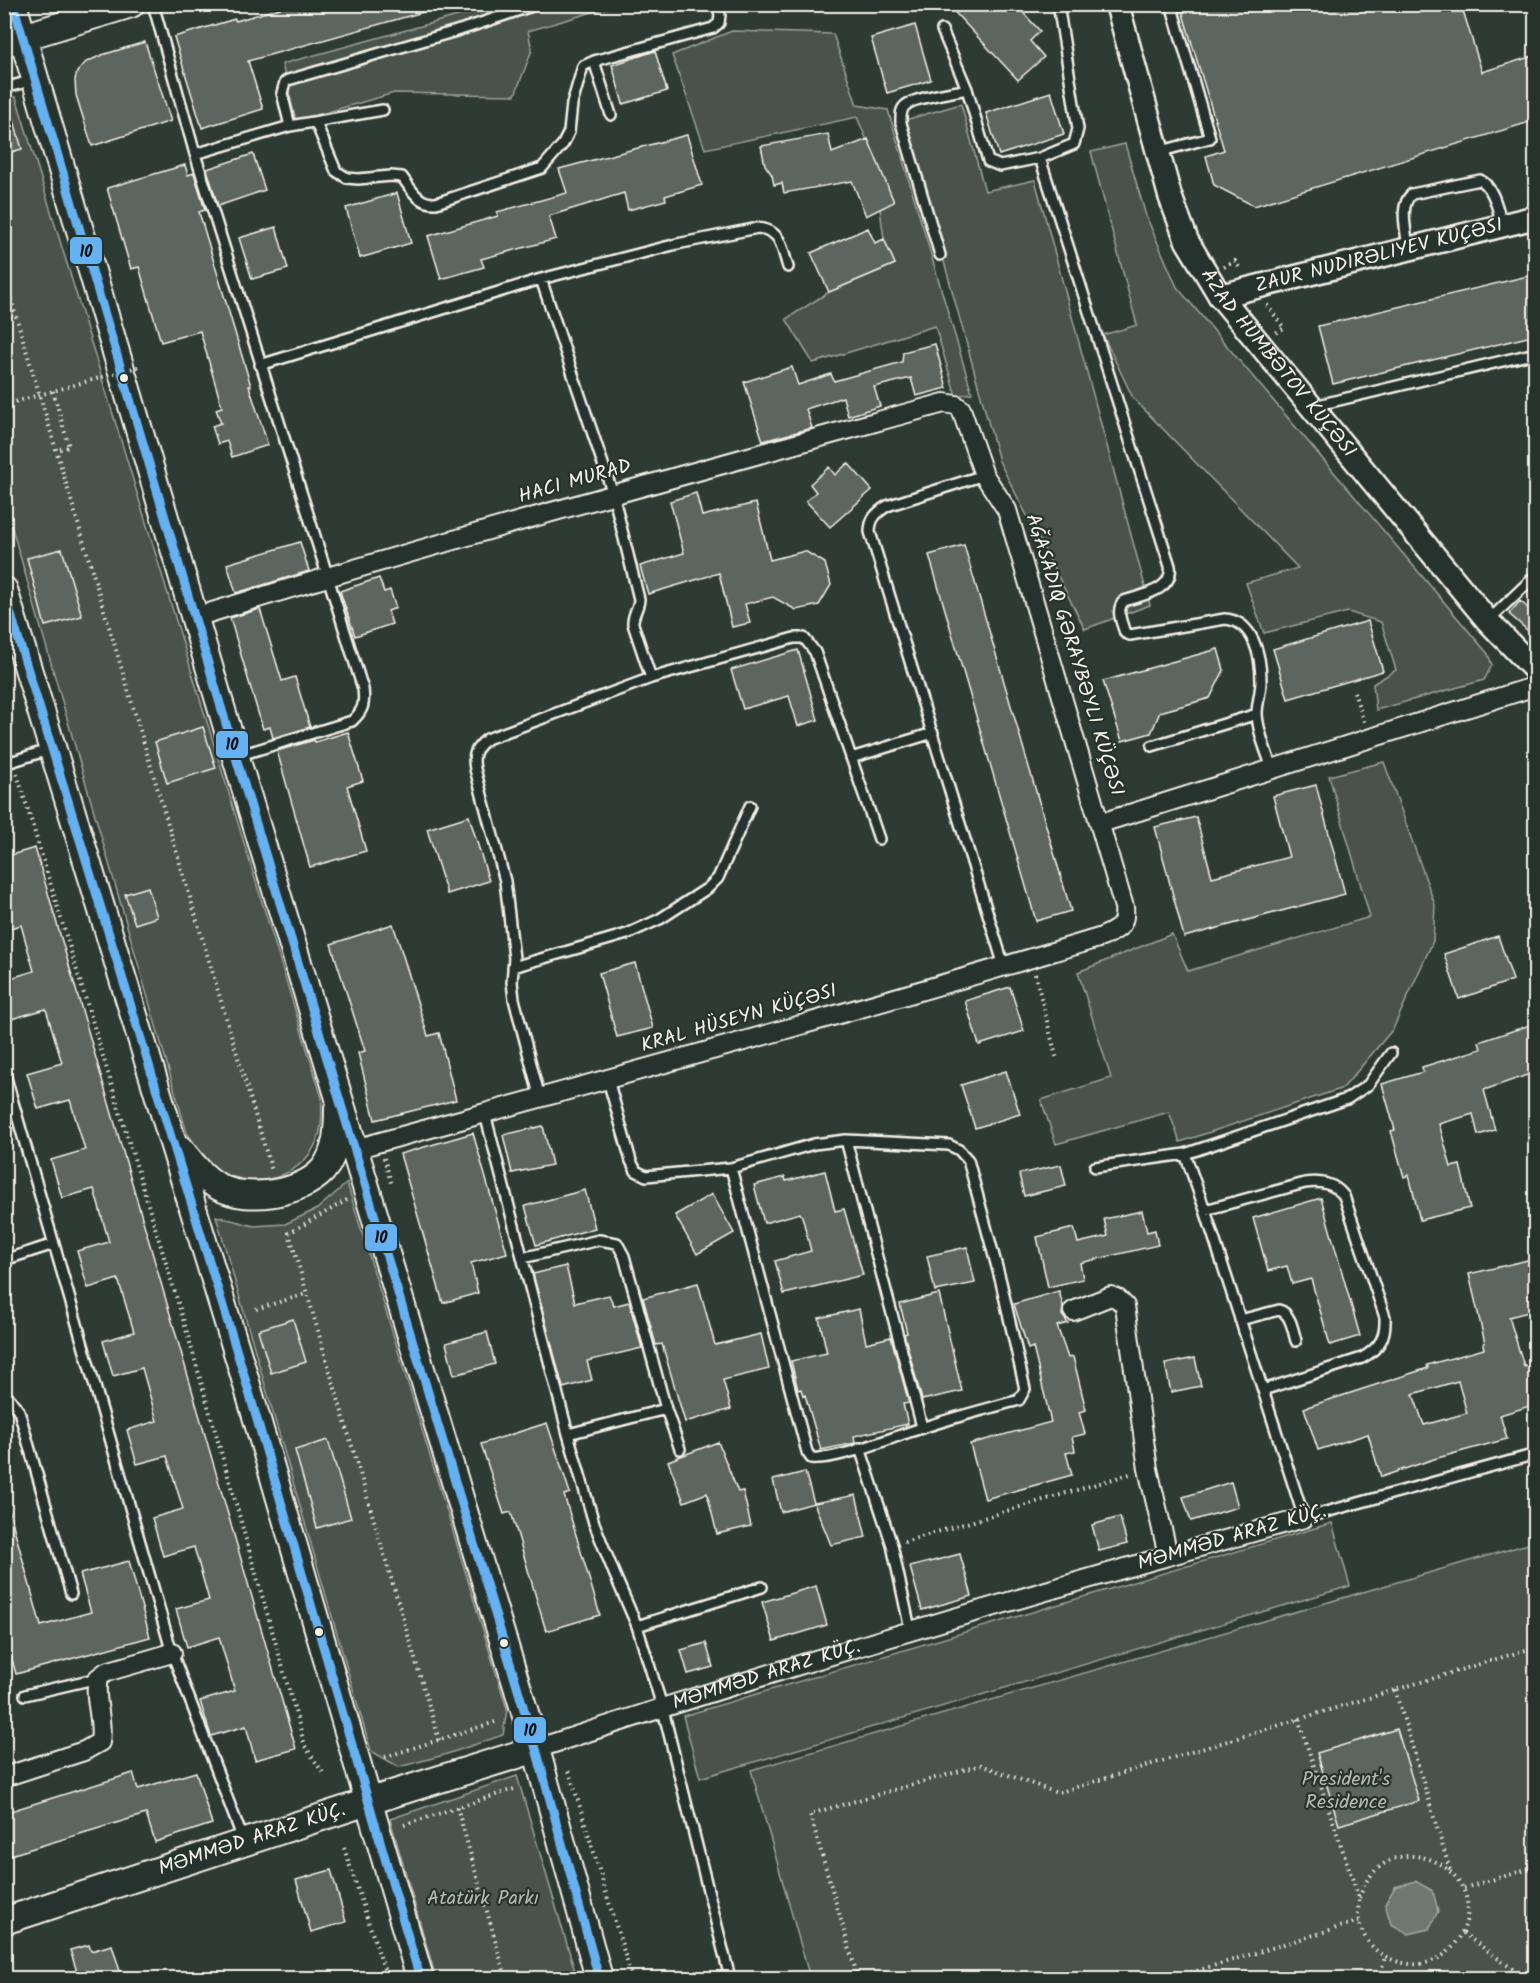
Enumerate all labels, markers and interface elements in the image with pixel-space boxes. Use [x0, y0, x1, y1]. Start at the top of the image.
street label: ZAUR NUDIRƏLIYEV KÜÇƏSI [1252, 210, 1506, 303]
line badge: 10 [69, 236, 103, 265]
text: 10 [79, 240, 93, 265]
street label: AZAD HÜMBƏTOV KÜÇƏSI [1191, 263, 1364, 465]
unlabelled marker [118, 372, 130, 384]
street label: HACI MURAD [515, 451, 635, 513]
street label: AĞASADIQ GƏRAYBƏYLI KÜÇƏSI [1016, 510, 1132, 800]
line badge: 10 [215, 730, 249, 759]
text: 10 [225, 733, 239, 758]
street label: KRAL HÜSEYN KÜÇƏSI [637, 976, 841, 1062]
line badge: 10 [364, 1223, 398, 1252]
text: 10 [374, 1226, 388, 1251]
street label: MƏMMƏD ARAZ KÜÇ. [1134, 1496, 1330, 1580]
unlabelled marker [313, 1626, 325, 1638]
street label: MƏMMƏD ARAZ KÜÇ. [668, 1631, 864, 1720]
unlabelled marker [498, 1637, 510, 1649]
line badge: 10 [513, 1716, 547, 1744]
text: 10 [523, 1719, 537, 1744]
park label: President's Residence [1302, 1764, 1391, 1819]
street label: MƏMMƏD ARAZ KÜÇ. [154, 1794, 350, 1885]
park label: Atatürk Parkı [427, 1883, 539, 1915]

